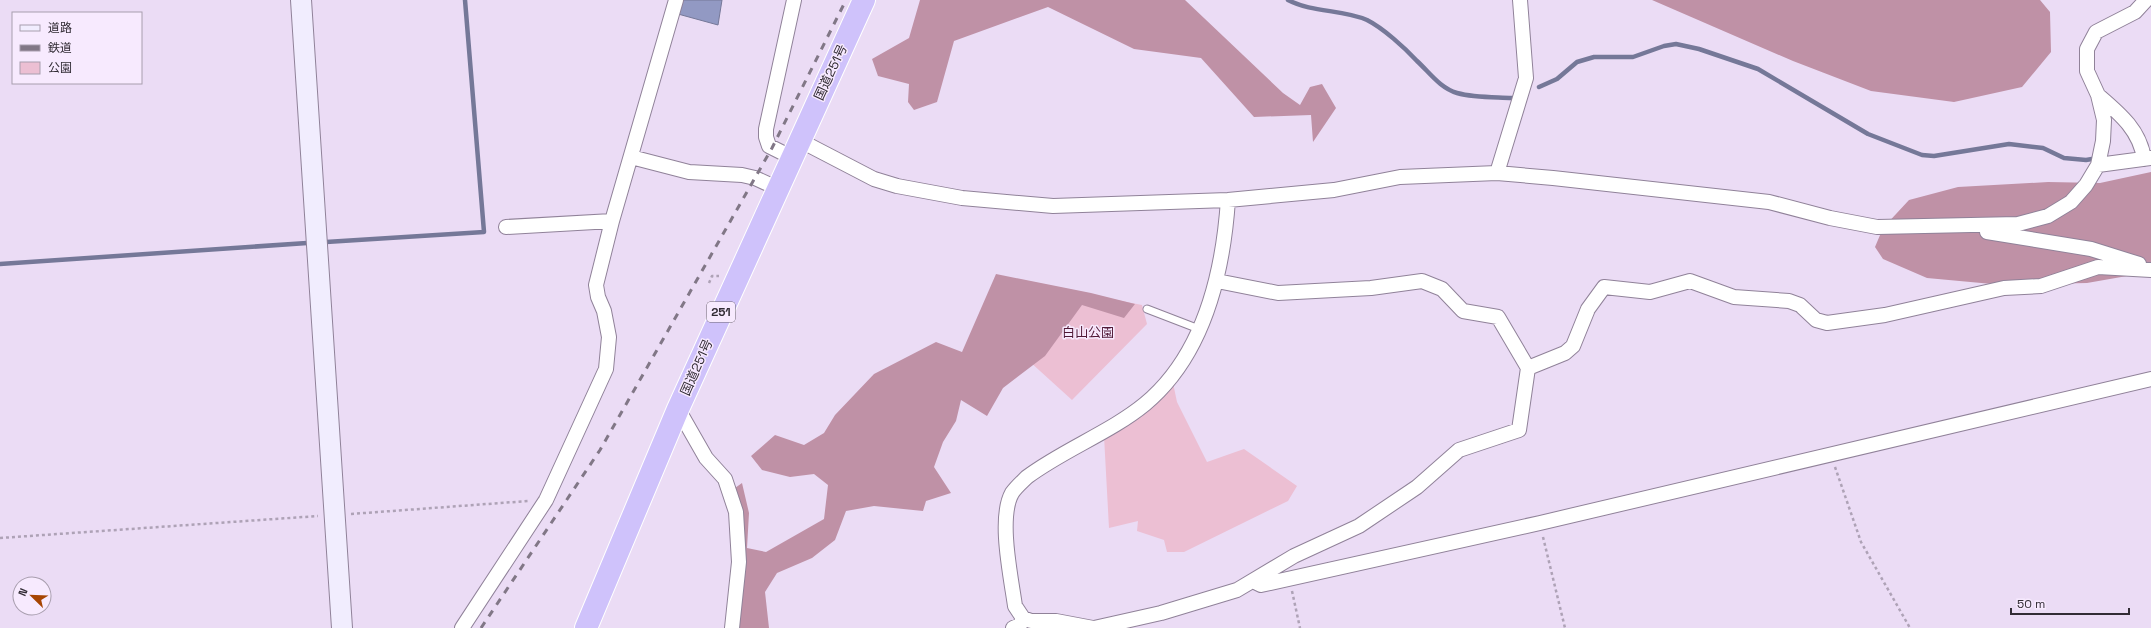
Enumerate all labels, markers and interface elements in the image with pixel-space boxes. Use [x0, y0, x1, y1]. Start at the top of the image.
legend [12, 12, 142, 84]
text: 道路 [48, 20, 72, 36]
text: 鉄道 [48, 40, 72, 56]
street label: 国道251号 [810, 41, 851, 103]
text: 公園 [48, 60, 72, 76]
road number: 251 [707, 302, 735, 322]
park label: 白山公園 [1062, 324, 1114, 341]
street label: 国道251号 [677, 336, 716, 398]
north arrow [12, 576, 52, 616]
text: N [15, 586, 31, 598]
scale bar [2011, 590, 2129, 616]
text: 50 m [2017, 596, 2045, 612]

